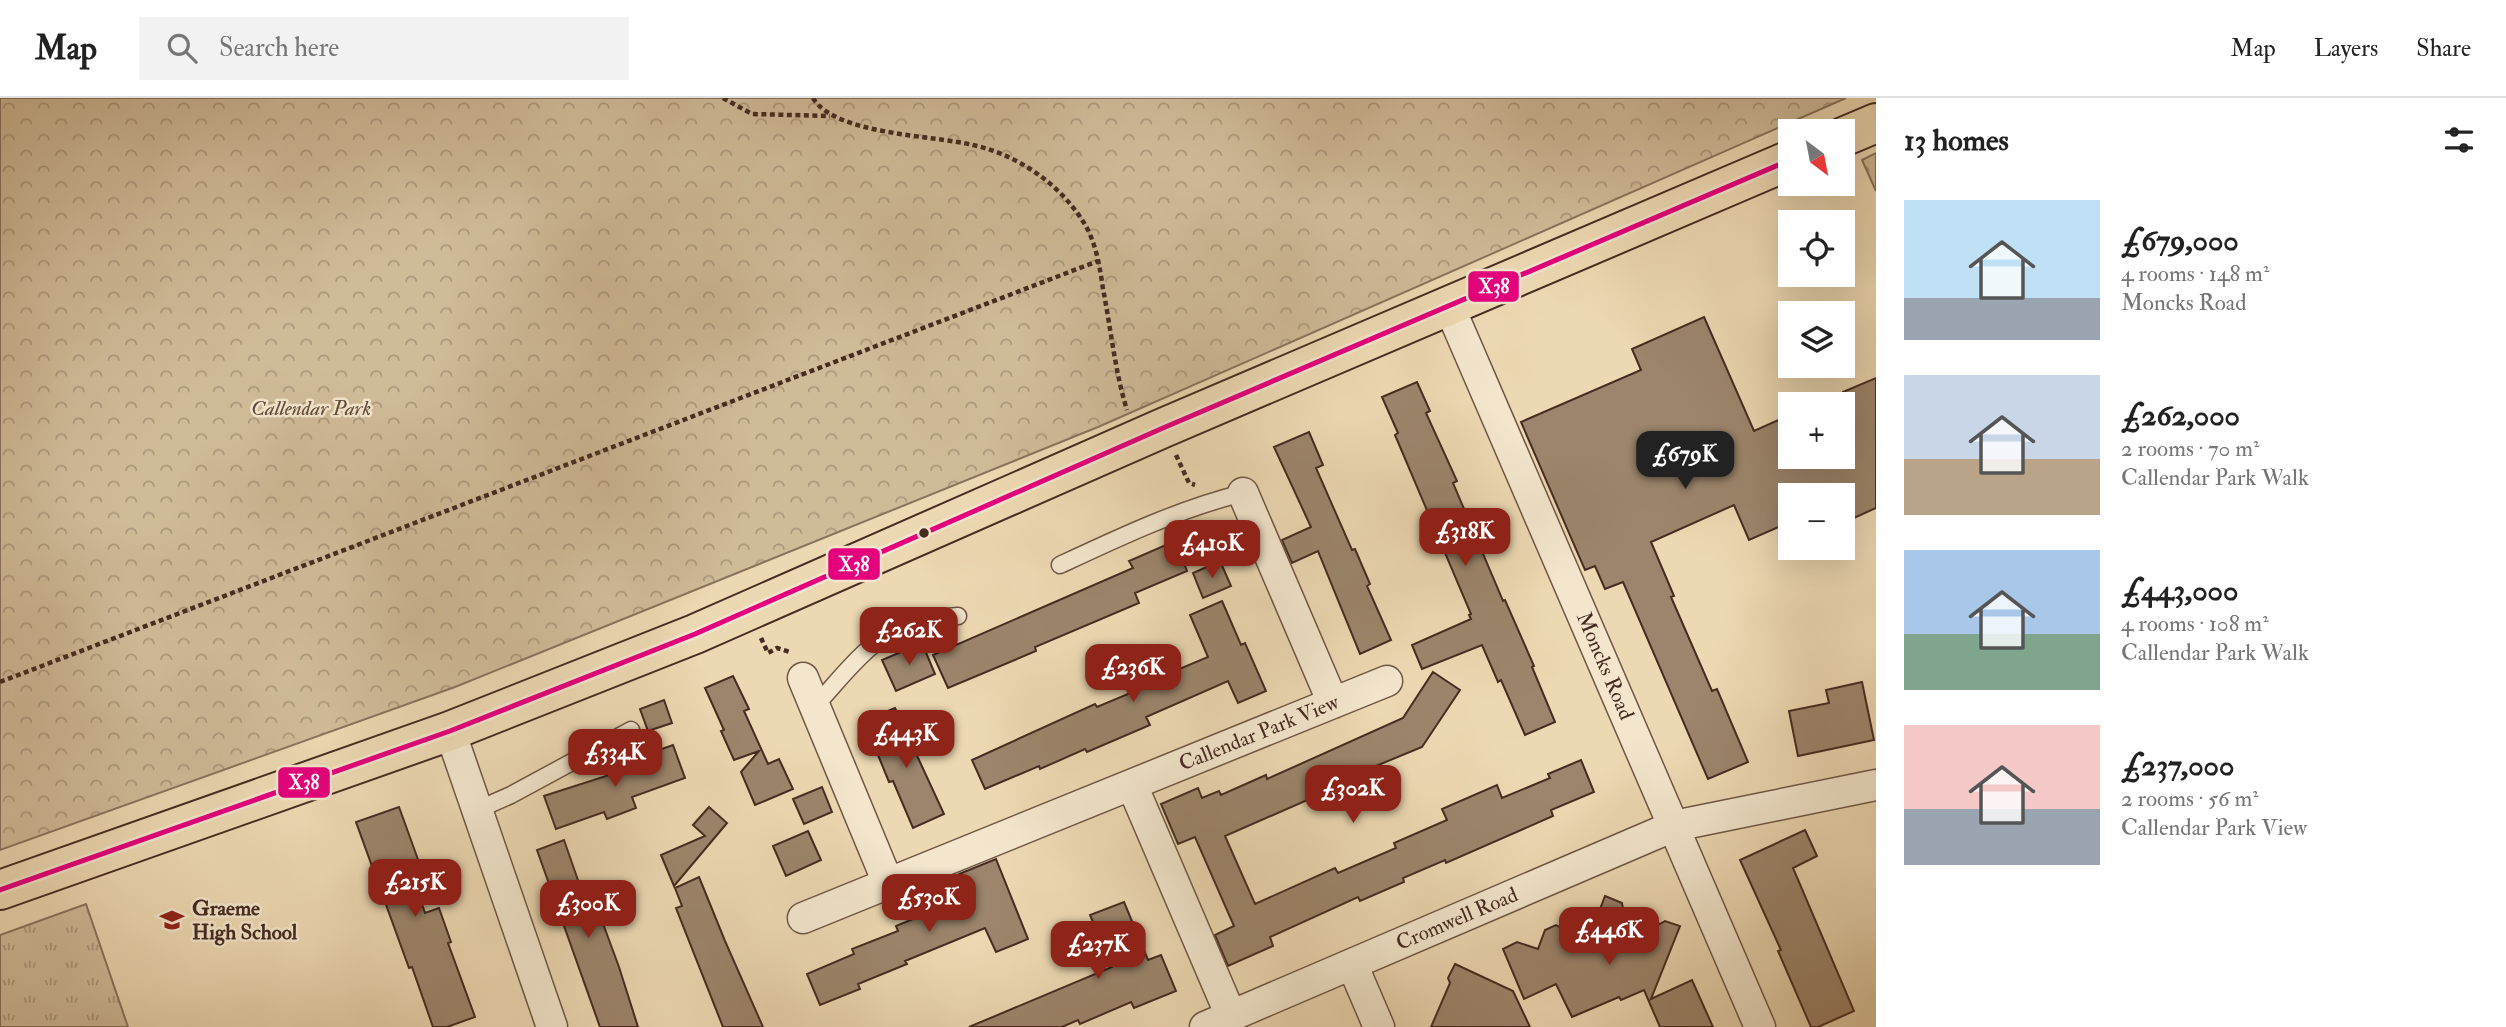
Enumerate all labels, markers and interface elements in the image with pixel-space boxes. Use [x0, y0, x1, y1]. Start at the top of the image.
search box [139, 17, 629, 80]
text: Map [35, 28, 97, 69]
icon: search [163, 29, 201, 67]
text: Search here [219, 32, 339, 64]
text: Map [2231, 33, 2276, 64]
text: Layers [2314, 33, 2378, 64]
text: Share [2416, 33, 2471, 64]
north arrow [1778, 119, 1855, 196]
map controls [1778, 119, 1855, 560]
icon: filters [2440, 121, 2478, 159]
text: 13 homes [1904, 122, 2009, 159]
button: locate [1778, 210, 1855, 287]
text: £679,000 [2121, 222, 2239, 259]
icon: home [1960, 228, 2044, 312]
text: 4 rooms · 148 m² [2121, 259, 2269, 288]
line badge: X38 [1467, 270, 1520, 303]
text: X38 [1479, 275, 1510, 299]
text: Moncks Road [2121, 288, 2247, 317]
button: layers [1778, 301, 1855, 378]
button: + [1778, 392, 1855, 469]
park label: Callendar Park [251, 395, 371, 422]
text: £262,000 [2121, 397, 2240, 434]
icon: home [1960, 403, 2044, 487]
pin: £679K [1636, 432, 1734, 491]
text: 2 rooms · 70 m² [2121, 434, 2260, 463]
text: £679K [1652, 439, 1718, 468]
text: Callendar Park Walk [2121, 463, 2309, 492]
button: − [1778, 483, 1855, 560]
pin: £318K [1416, 508, 1514, 568]
text: £318K [1435, 516, 1495, 545]
pin: £410K [1163, 520, 1261, 580]
unlabelled marker [917, 526, 931, 540]
text: £410K [1180, 528, 1244, 557]
line badge: X38 [827, 547, 881, 581]
text: X38 [839, 553, 870, 577]
text: £443,000 [2121, 572, 2238, 609]
icon: home [1960, 578, 2044, 662]
pin: £262K [860, 608, 958, 667]
street label: Moncks Road [1570, 608, 1640, 725]
text: 4 rooms · 108 m² [2121, 609, 2269, 638]
text: £262K [876, 615, 942, 644]
text: Callendar Park Walk [2121, 638, 2309, 667]
pin: £236K [1084, 644, 1182, 704]
text: £236K [1101, 652, 1165, 681]
street label: Callendar Park View [1175, 688, 1344, 777]
pin: £443K [857, 710, 955, 770]
text: £443K [873, 718, 939, 747]
pin: £334K [566, 730, 664, 789]
text: £334K [584, 737, 646, 766]
text: £237,000 [2121, 747, 2234, 784]
icon: home [1960, 753, 2044, 837]
line badge: X38 [277, 766, 331, 799]
pin: £302K [1304, 766, 1402, 825]
text: X38 [289, 771, 320, 795]
text: £302K [1321, 773, 1385, 802]
text: 2 rooms · 56 m² [2121, 784, 2259, 813]
text: Callendar Park View [2121, 813, 2307, 842]
pin: £215K [366, 860, 464, 919]
text: £215K [384, 867, 446, 896]
pin: £530K [880, 874, 978, 934]
pin: £300K [539, 880, 637, 940]
street label: Cromwell Road [1392, 881, 1523, 957]
text: £530K [898, 882, 960, 911]
text: £300K [556, 888, 620, 917]
place label: Graeme High School [192, 895, 298, 946]
school or university icon: Graeme High School [158, 906, 186, 934]
pin: £446K [1560, 908, 1658, 967]
text: £446K [1575, 915, 1643, 944]
pin: £237K [1049, 922, 1147, 981]
text: £237K [1067, 929, 1129, 958]

